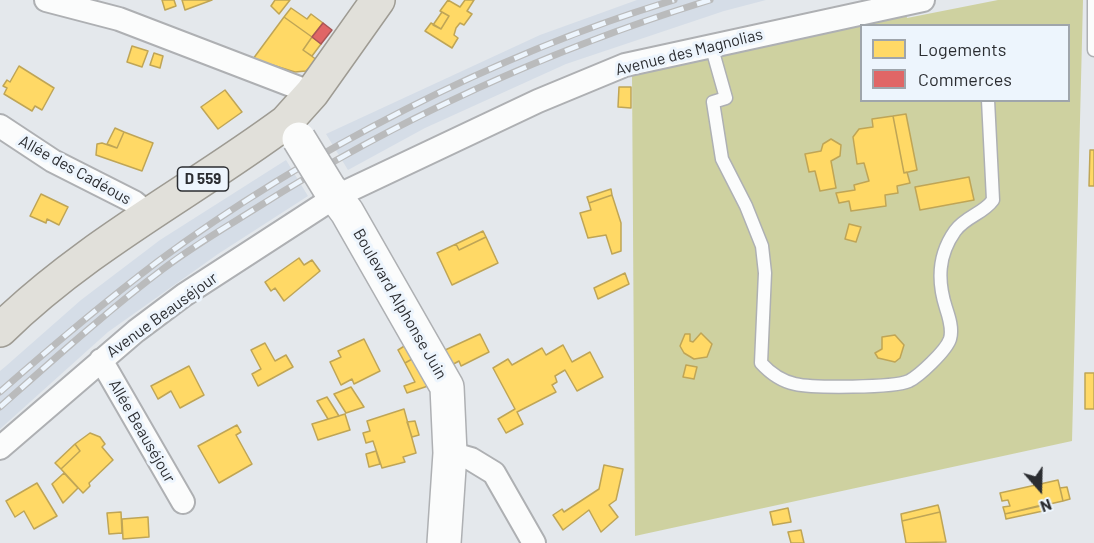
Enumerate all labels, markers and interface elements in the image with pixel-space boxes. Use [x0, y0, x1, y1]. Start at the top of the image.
street label: Avenue des Magnolias [613, 24, 765, 80]
legend [860, 24, 1070, 102]
text: Logements [918, 38, 1007, 60]
text: Commerces [918, 68, 1012, 90]
street label: Allée des Cadéous [16, 131, 134, 209]
road number: D 559 [178, 167, 228, 191]
street label: Boulevard Alphonse Juin [349, 225, 451, 383]
street label: Avenue Beauséjour [103, 268, 221, 362]
street label: Allée Beauséjour [105, 376, 179, 486]
north arrow [1010, 459, 1070, 519]
text: N [1038, 496, 1055, 517]

